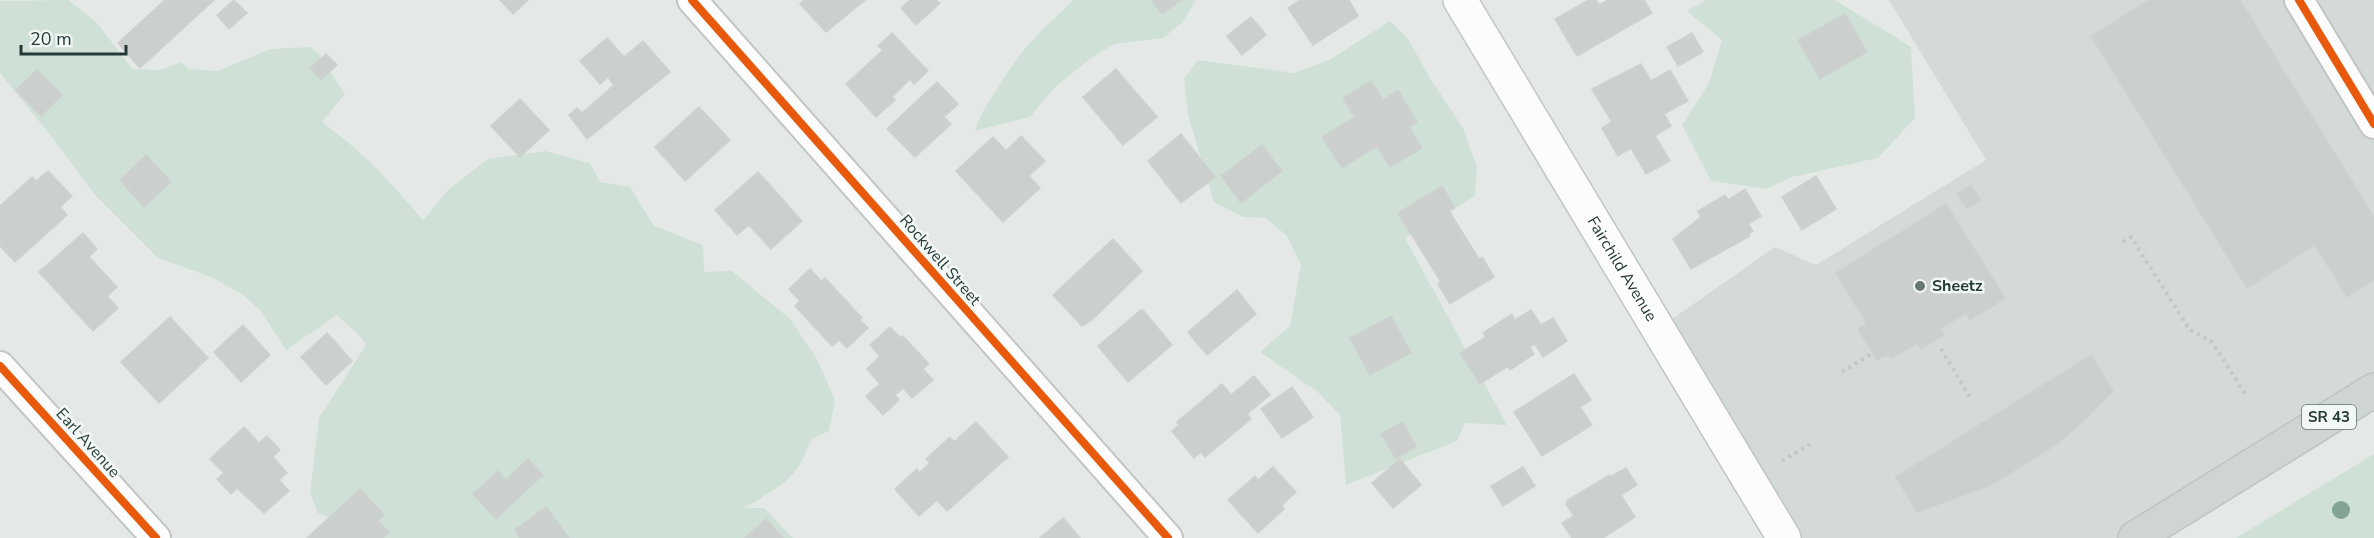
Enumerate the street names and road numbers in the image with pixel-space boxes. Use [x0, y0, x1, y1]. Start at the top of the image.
street label: Rockwell Street [894, 210, 986, 310]
street label: Fairchild Avenue [1582, 212, 1662, 326]
street label: Earl Avenue [51, 403, 125, 483]
road number: SR 43 [2302, 405, 2356, 429]

